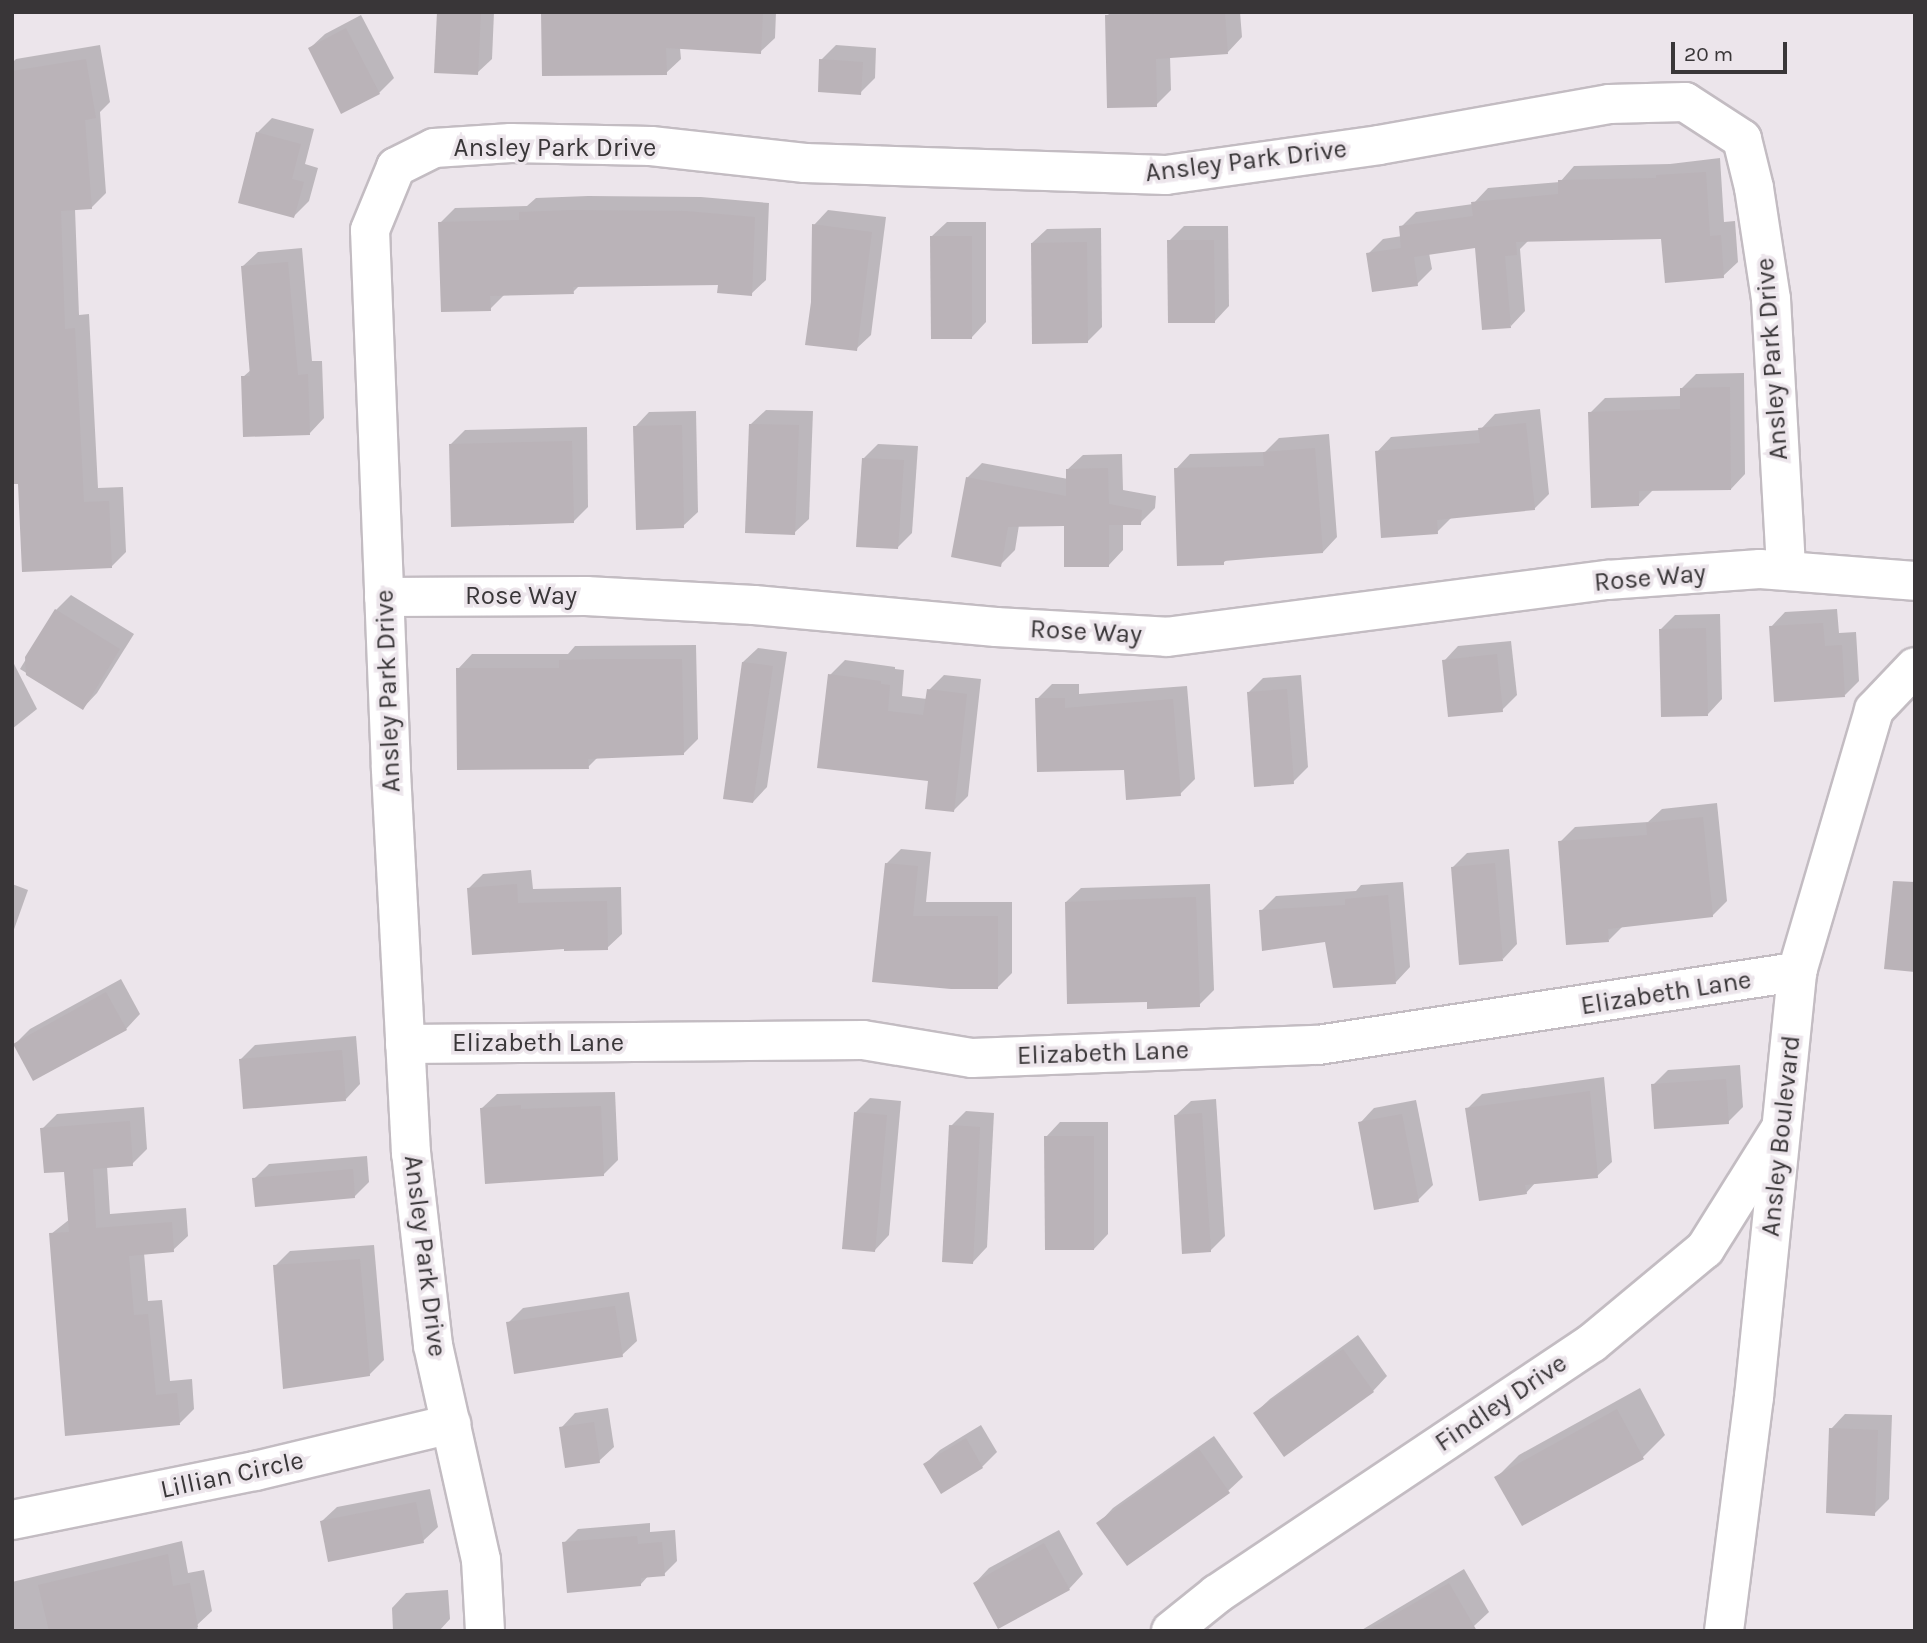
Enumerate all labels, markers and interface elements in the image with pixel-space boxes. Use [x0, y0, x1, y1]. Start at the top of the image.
scale bar [1675, 28, 1790, 72]
text: 20 m [1684, 42, 1733, 66]
street label: Ansley Park Drive [454, 132, 656, 164]
street label: Ansley Park Drive [1143, 133, 1349, 189]
street label: Ansley Park Drive [1749, 257, 1795, 461]
street label: Rose Way [1593, 558, 1707, 598]
street label: Rose Way [465, 580, 577, 612]
street label: Ansley Park Drive [369, 589, 407, 793]
street label: Rose Way [1029, 613, 1143, 651]
street label: Elizabeth Lane [1579, 964, 1753, 1022]
street label: Elizabeth Lane [452, 1027, 624, 1059]
street label: Elizabeth Lane [1016, 1034, 1190, 1072]
street label: Ansley Boulevard [1755, 1034, 1807, 1238]
street label: Ansley Park Drive [397, 1153, 453, 1359]
street label: Findley Drive [1429, 1348, 1573, 1458]
street label: Lillian Circle [158, 1445, 306, 1505]

